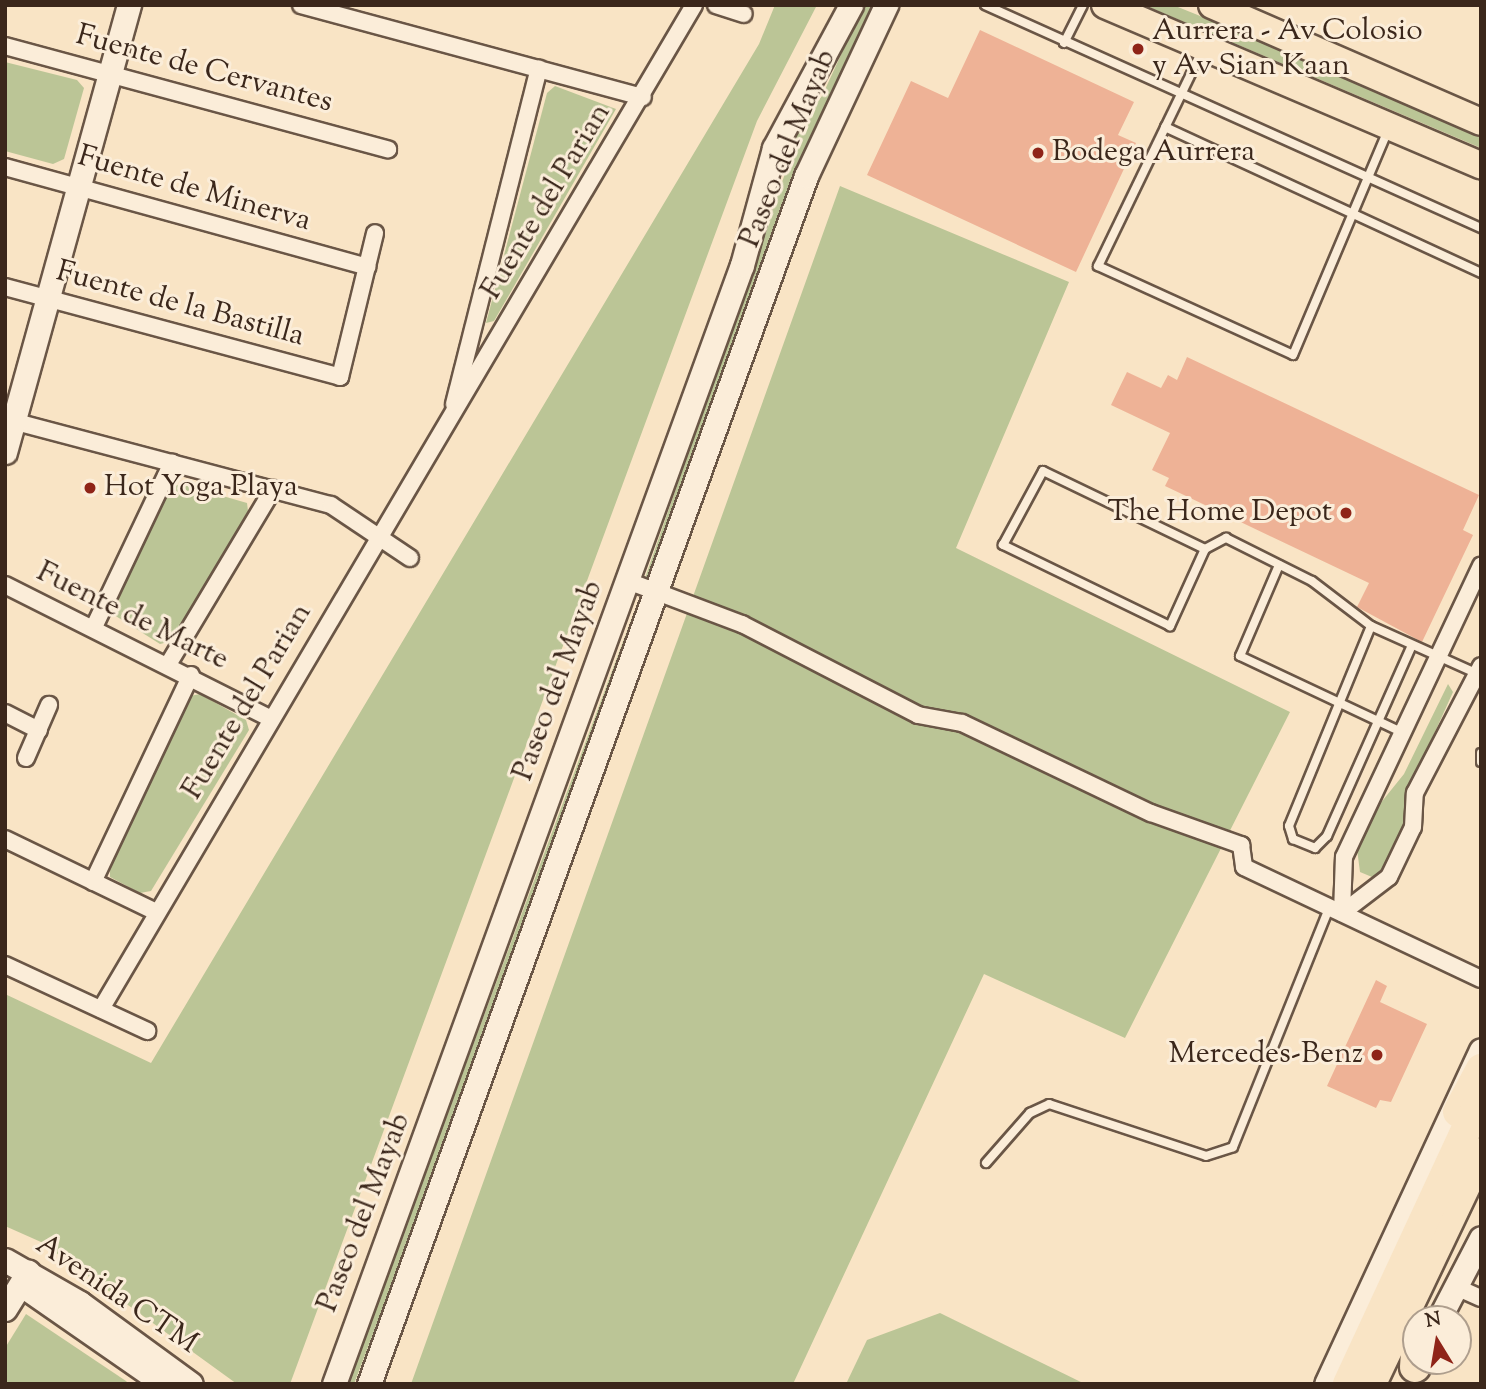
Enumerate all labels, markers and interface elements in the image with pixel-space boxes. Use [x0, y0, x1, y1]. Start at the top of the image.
place label: Aurrera - Av Colosio y Av Sian Kaan [1152, 14, 1423, 84]
street label: Fuente de Cervantes [72, 18, 336, 122]
marker: Aurrera - Av Colosio y Av Sian Kaan [1130, 41, 1146, 57]
street label: Paseo del Mayab [733, 45, 845, 253]
street label: Fuente del Parian [474, 98, 620, 306]
place label: Bodega Aurrera [1052, 135, 1255, 171]
street label: Fuente de Minerva [73, 140, 315, 240]
marker: Bodega Aurrera [1030, 145, 1046, 161]
street label: Fuente de la Bastilla [52, 255, 308, 355]
place label: Hot Yoga Playa [104, 470, 298, 506]
marker: Hot Yoga Playa [82, 480, 98, 496]
place label: The Home Depot [1108, 495, 1332, 531]
marker: The Home Depot [1338, 505, 1354, 521]
street label: Fuente de Marte [30, 555, 234, 679]
street label: Paseo del Mayab [506, 576, 612, 786]
street label: Fuente del Parian [175, 598, 321, 806]
place label: Mercedes-Benz [1169, 1037, 1363, 1073]
marker: Mercedes-Benz [1369, 1047, 1385, 1063]
street label: Paseo del Mayab [311, 1109, 419, 1317]
street label: Avenida CTM [28, 1228, 204, 1362]
north arrow [1402, 1305, 1472, 1375]
text: N [1423, 1306, 1443, 1336]

